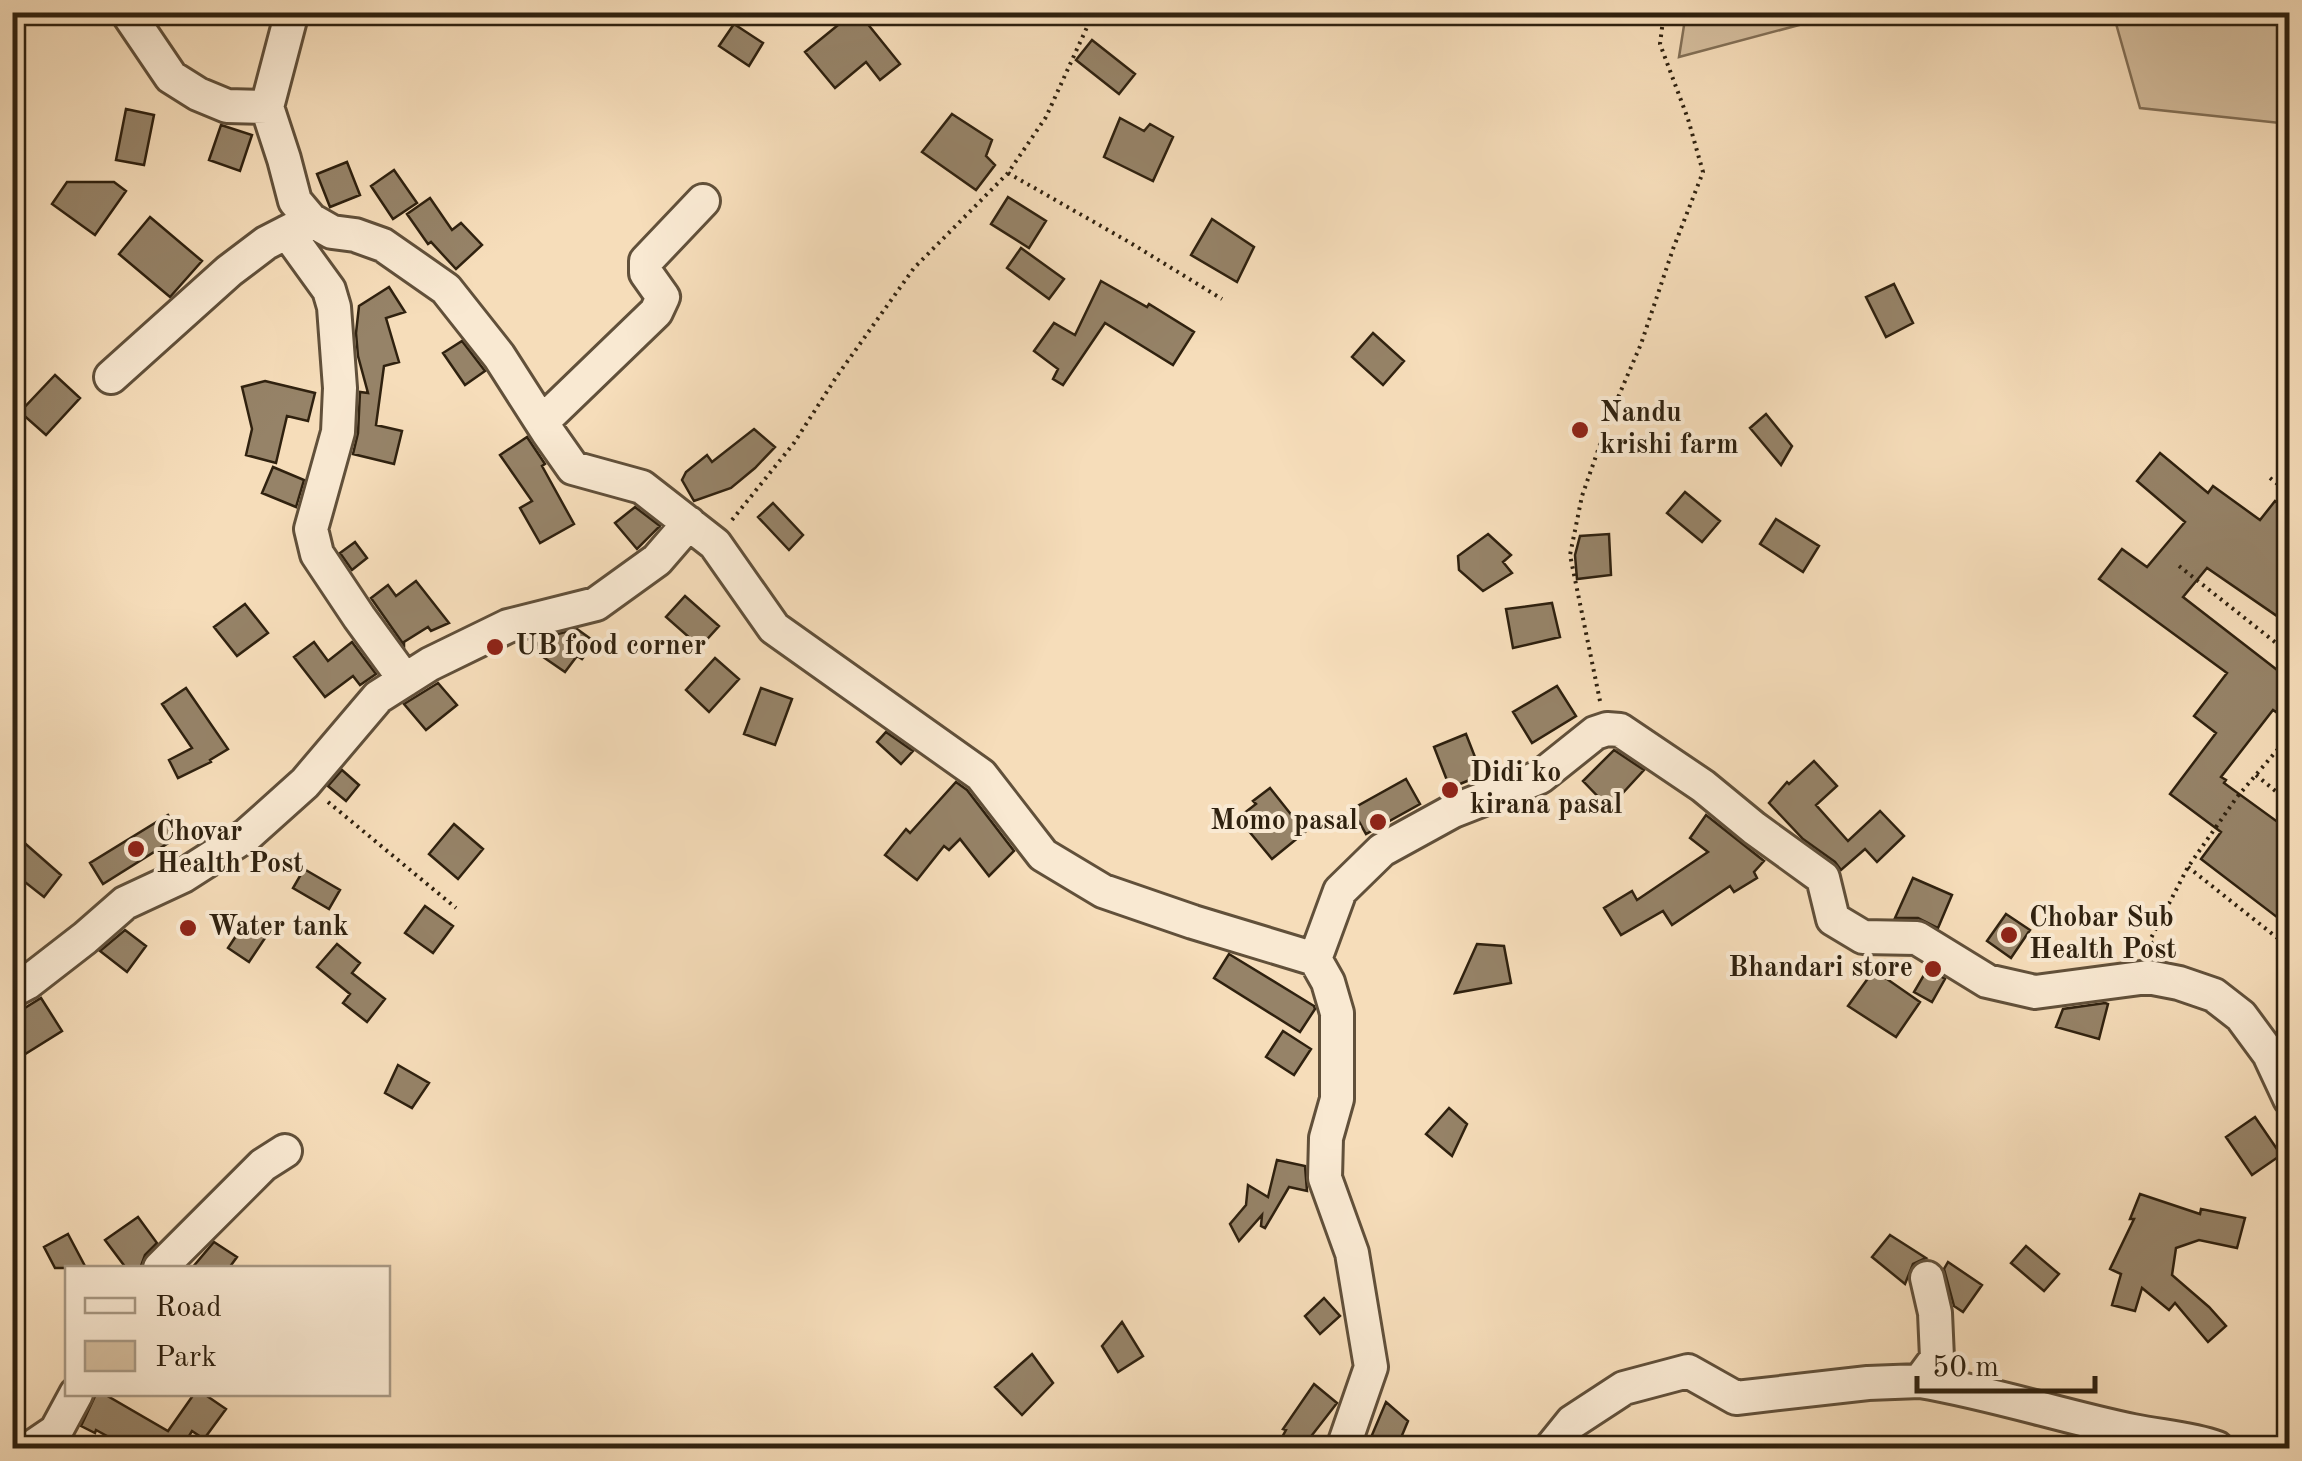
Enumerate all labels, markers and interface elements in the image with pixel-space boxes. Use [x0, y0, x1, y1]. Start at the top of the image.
place label: Nandu krishi farm [1600, 400, 1739, 460]
marker: Nandu krishi farm [1569, 419, 1591, 441]
place label: UB food corner [515, 633, 706, 661]
marker: UB food corner [484, 636, 506, 658]
place label: Didi ko kirana pasal [1470, 760, 1623, 820]
marker: Didi ko kirana pasal [1439, 779, 1461, 801]
place label: Momo pasal [1210, 808, 1358, 836]
marker: Momo pasal [1367, 811, 1389, 833]
place label: Chovar Health Post [156, 819, 303, 879]
marker: Chovar Health Post [125, 838, 147, 860]
place label: Chobar Sub Health Post [2029, 905, 2176, 965]
place label: Water tank [208, 914, 349, 942]
marker: Water tank [177, 917, 199, 939]
marker: Chobar Sub Health Post [1998, 924, 2020, 946]
place label: Bhandari store [1728, 955, 1913, 983]
marker: Bhandari store [1922, 958, 1944, 980]
legend [65, 1266, 390, 1396]
text: Road [155, 1293, 222, 1323]
scale bar [1917, 1331, 2094, 1393]
text: Park [155, 1343, 217, 1373]
text: 50 m [1932, 1353, 1999, 1383]

